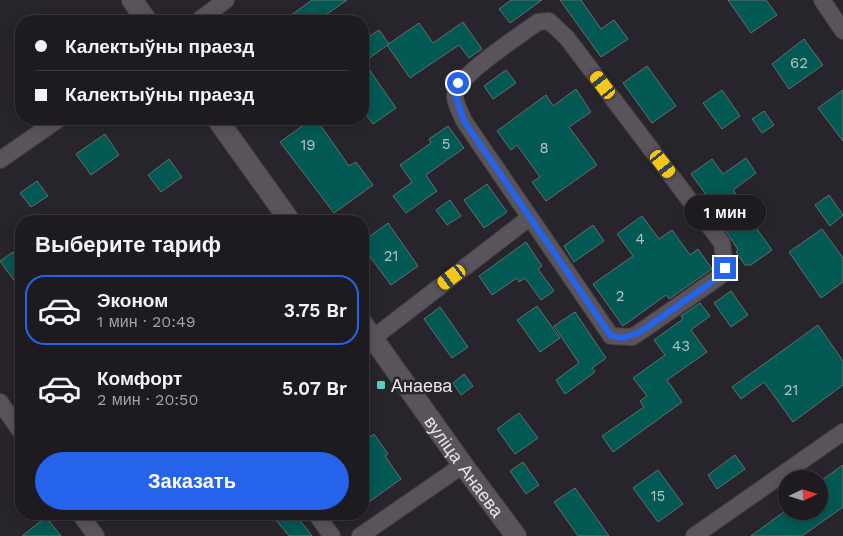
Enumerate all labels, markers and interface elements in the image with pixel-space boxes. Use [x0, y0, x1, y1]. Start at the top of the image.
text: Калектыўны праезд [65, 35, 254, 58]
house number: 62 [790, 54, 808, 72]
car [587, 69, 618, 101]
route start [447, 72, 469, 94]
text: Калектыўны праезд [65, 83, 254, 106]
house number: 5 [442, 135, 450, 153]
house number: 19 [300, 136, 316, 154]
house number: 8 [539, 139, 549, 157]
car [647, 148, 678, 180]
callout: 1 мин [684, 196, 766, 230]
text: 1 мин [704, 203, 746, 222]
house number: 4 [635, 230, 645, 248]
text: Выберите тариф [35, 232, 221, 257]
house number: 21 [384, 247, 398, 265]
route end [714, 257, 736, 279]
car [435, 262, 468, 292]
house number: 2 [616, 287, 624, 305]
icon: car [37, 288, 82, 333]
text: Эконом [97, 289, 168, 312]
text: 3.75 Br [284, 299, 347, 322]
text: 1 мин · 20:49 [97, 312, 196, 331]
house number: 43 [672, 337, 690, 355]
icon: car [37, 366, 82, 411]
text: Комфорт [97, 367, 182, 390]
place label: Анаева [391, 375, 453, 396]
text: 5.07 Br [282, 377, 347, 400]
marker: Анаева [375, 379, 387, 391]
house number: 21 [784, 381, 798, 399]
text: 2 мин · 20:50 [97, 390, 198, 409]
street label: вуліца Анаева [421, 411, 509, 522]
button: Заказать [35, 452, 349, 510]
north arrow [778, 470, 828, 520]
map controls [778, 470, 828, 520]
house number: 15 [651, 487, 665, 505]

